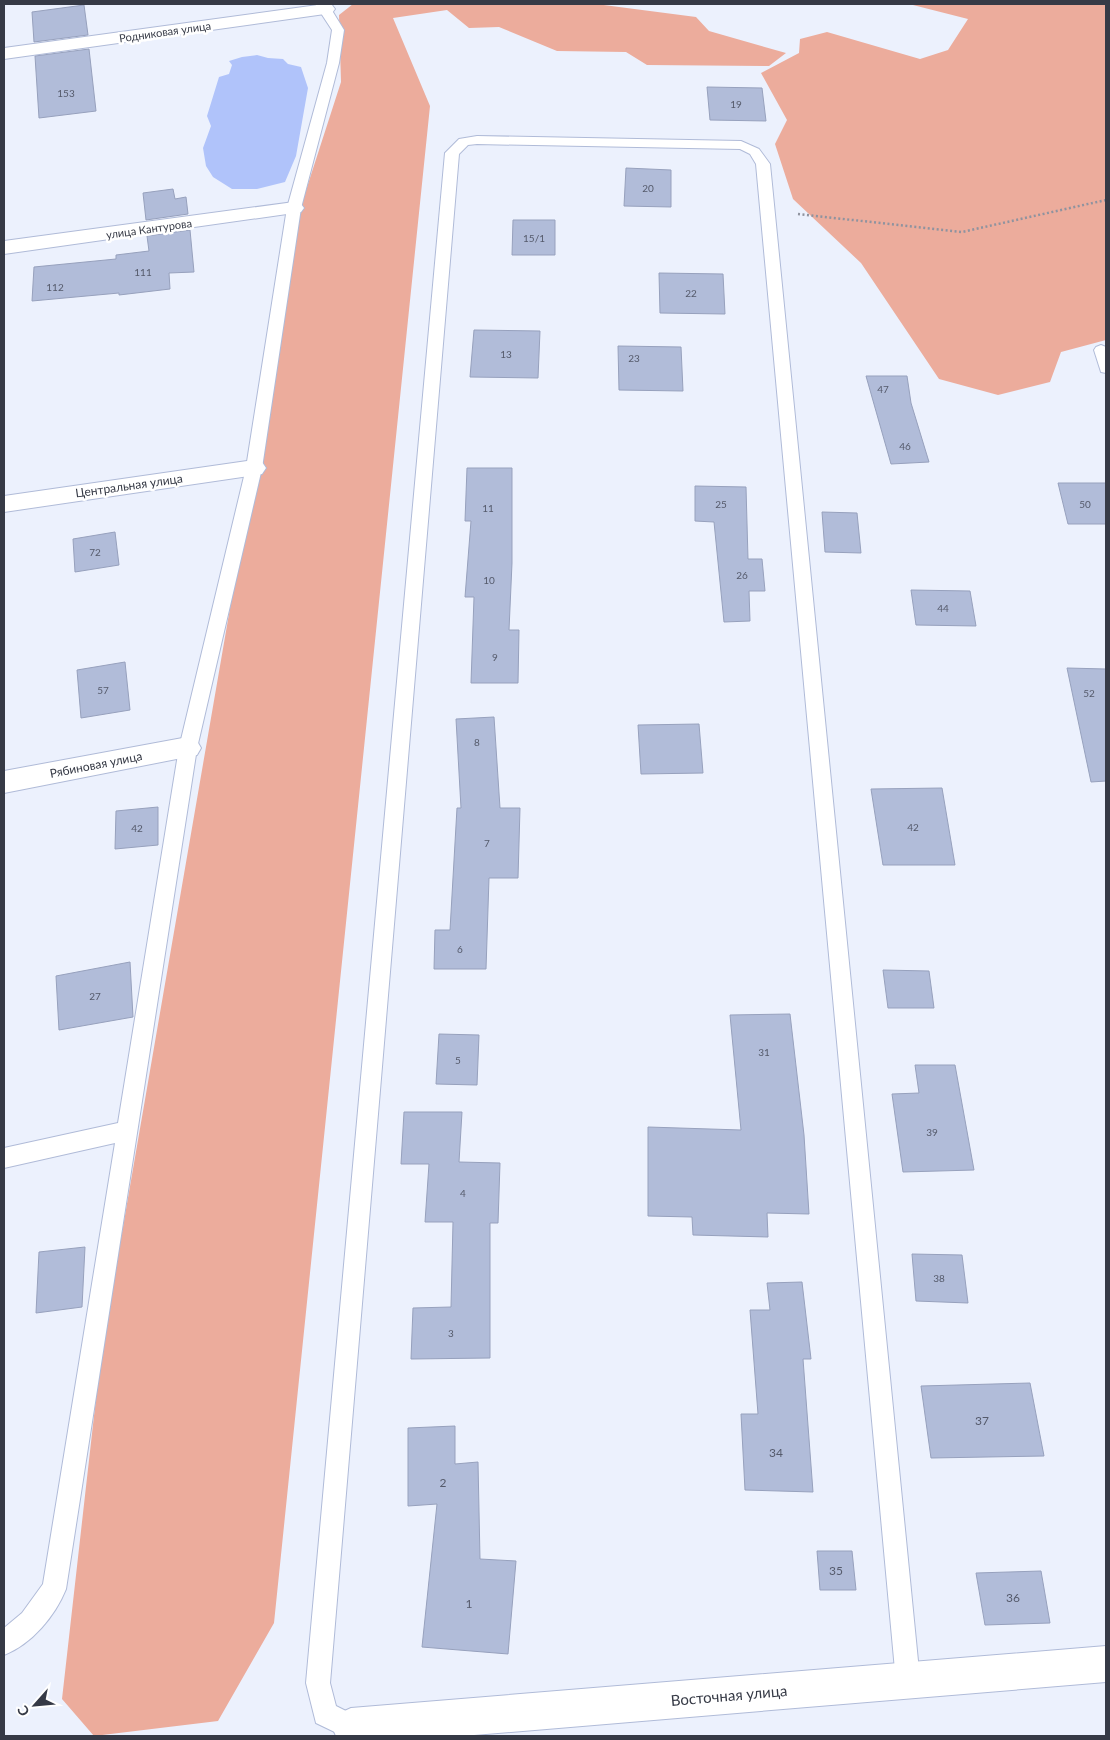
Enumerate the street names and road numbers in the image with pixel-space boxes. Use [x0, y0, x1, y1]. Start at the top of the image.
street label: Родниковая улица [118, 19, 212, 44]
street label: улица Кантурова [105, 216, 193, 241]
street label: Центральная улица [74, 471, 184, 500]
street label: Рябиновая улица [48, 748, 143, 781]
street label: Восточная улица [670, 1681, 788, 1709]

